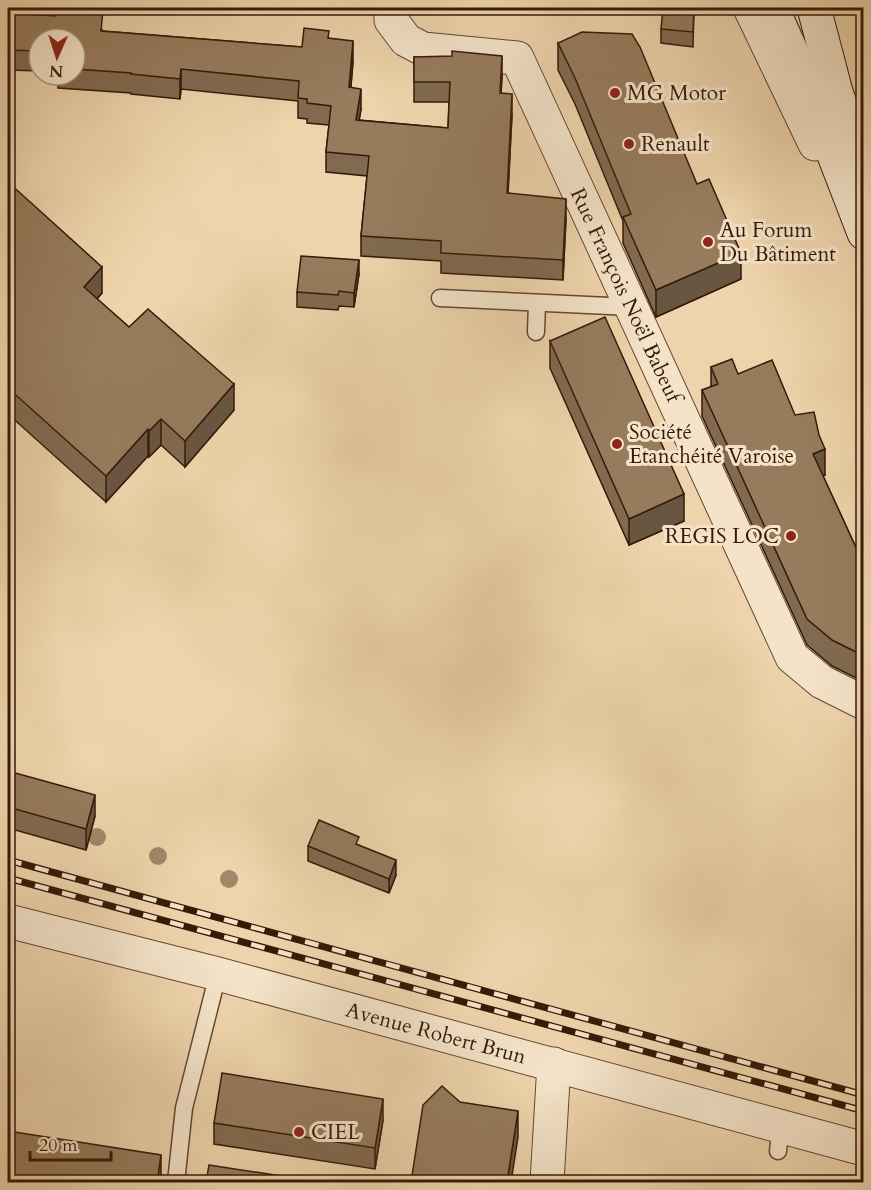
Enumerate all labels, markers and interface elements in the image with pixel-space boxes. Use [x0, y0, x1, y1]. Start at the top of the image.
north arrow [27, 27, 87, 87]
text: N [49, 60, 64, 82]
place label: MG Motor [627, 79, 726, 108]
marker: MG Motor [608, 86, 622, 100]
place label: Renault [641, 130, 710, 159]
marker: Renault [622, 137, 636, 151]
street label: Rue François Noël Babeuf [563, 183, 689, 410]
place label: Au Forum Du Bâtiment [720, 216, 836, 269]
marker: Au Forum Du Bâtiment [701, 235, 715, 249]
place label: Société Etanchéité Varoise [629, 418, 794, 471]
marker: Société Etanchéité Varoise [610, 437, 624, 451]
place label: REGIS LOC [665, 522, 779, 551]
marker: REGIS LOC [784, 529, 798, 543]
street label: Avenue Robert Brun [342, 995, 529, 1072]
place label: CIEL [311, 1118, 360, 1147]
scale bar [30, 1124, 111, 1162]
marker: CIEL [292, 1125, 306, 1139]
text: 20 m [39, 1133, 78, 1158]

